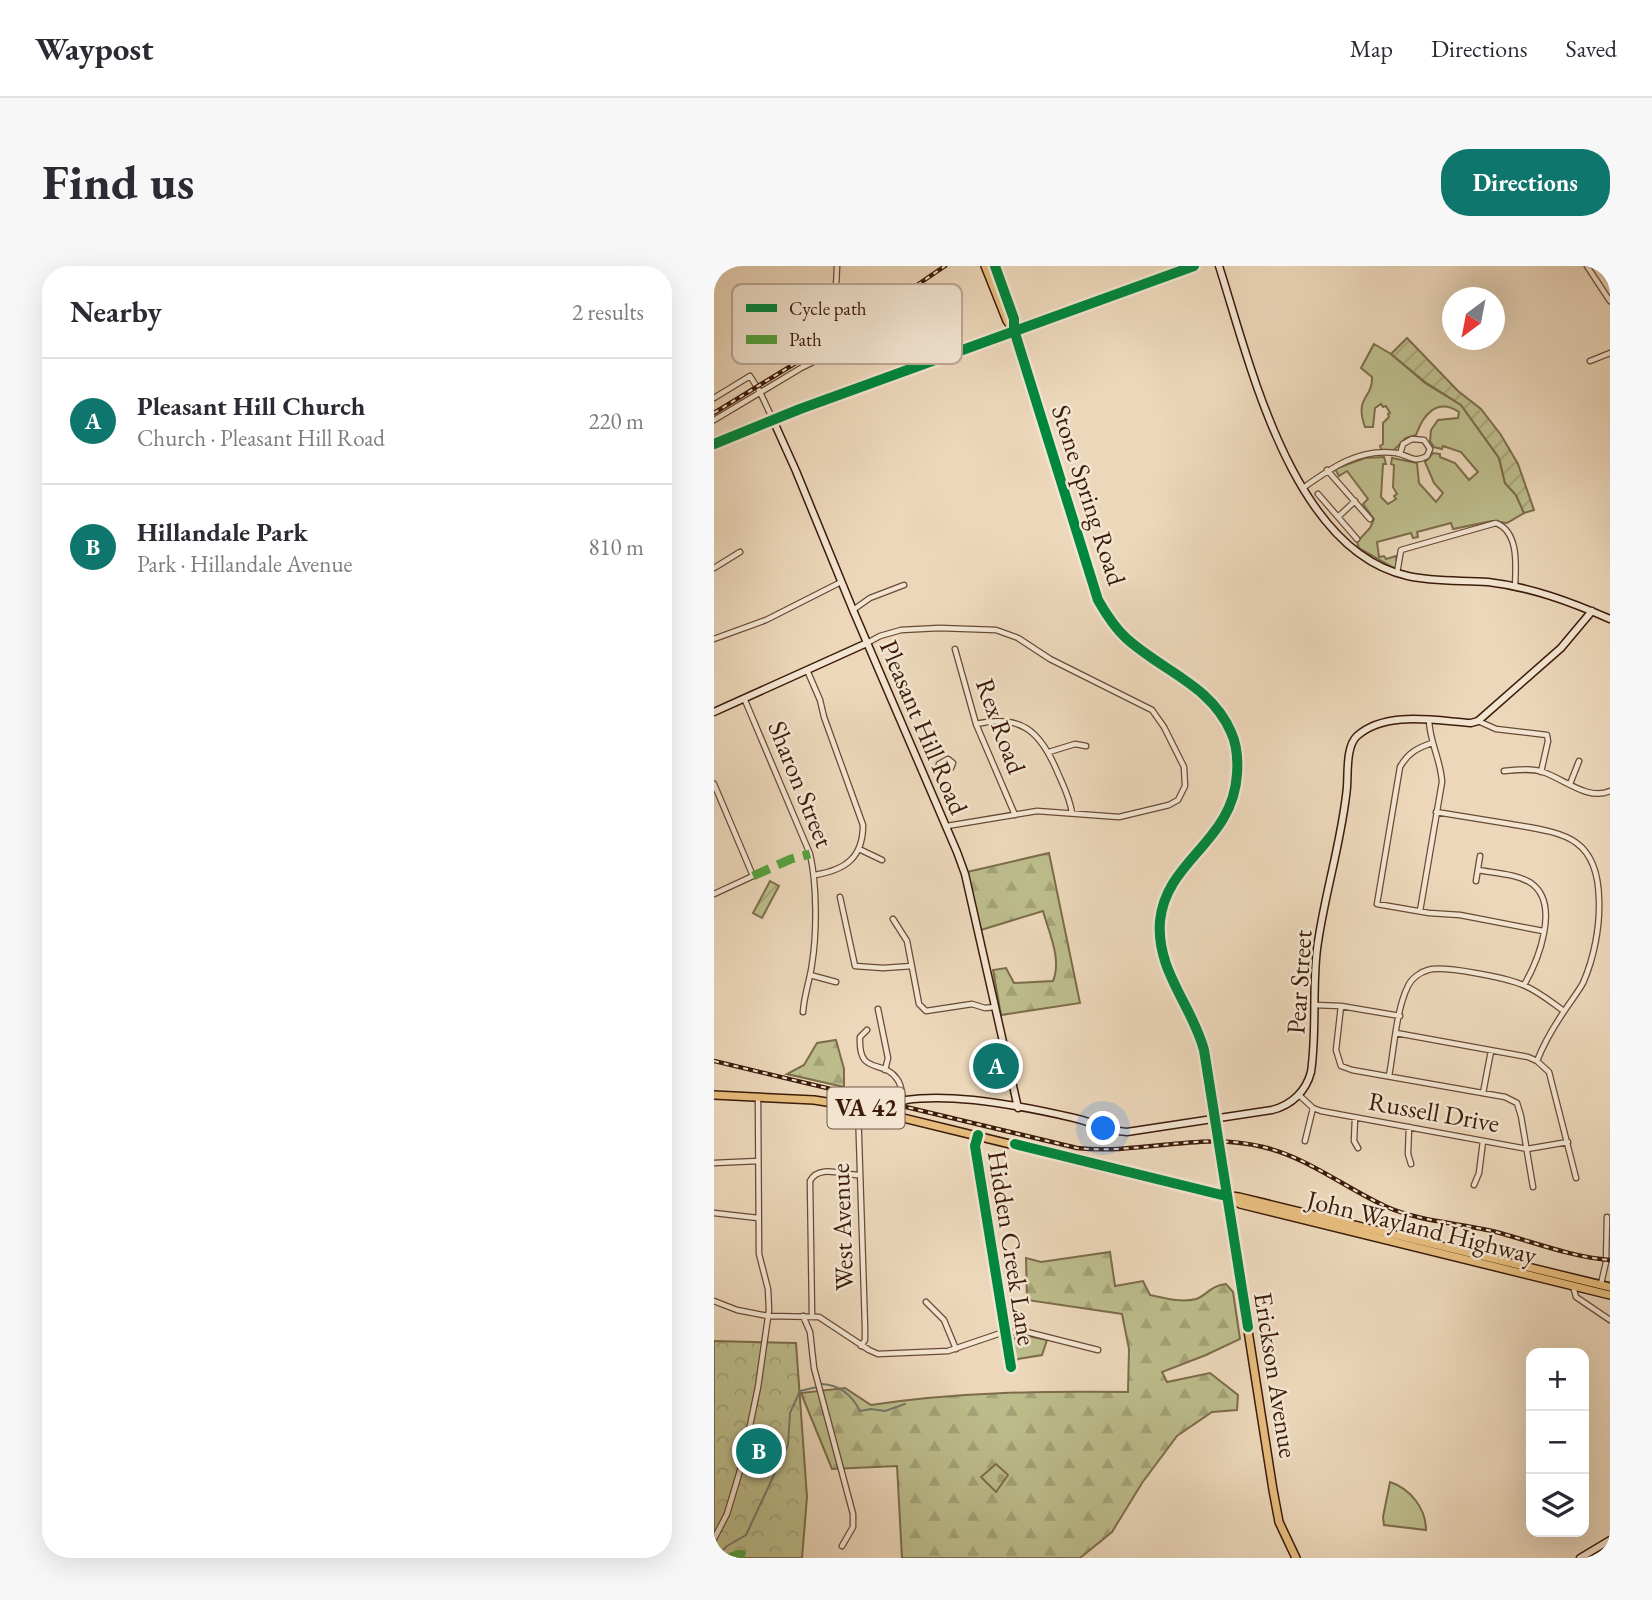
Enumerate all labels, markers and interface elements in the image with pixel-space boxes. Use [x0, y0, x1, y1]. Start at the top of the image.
text: Waypost [35, 27, 154, 70]
text: Map [1350, 33, 1393, 64]
text: Directions [1431, 33, 1528, 64]
text: Saved [1566, 33, 1617, 64]
button: Directions [1441, 149, 1610, 216]
text: Find us [42, 150, 194, 214]
legend [732, 284, 962, 364]
north arrow [1442, 287, 1505, 350]
text: Nearby [70, 292, 162, 331]
text: Cycle path [789, 296, 867, 321]
text: 2 results [572, 297, 644, 327]
text: Path [789, 327, 822, 352]
text: Pleasant Hill Church [137, 389, 365, 423]
street label: Stone Spring Road [1044, 401, 1134, 590]
text: A [85, 406, 101, 436]
text: 220 m [588, 406, 644, 436]
text: Church · Pleasant Hill Road [137, 423, 385, 453]
text: Hillandale Park [137, 515, 308, 549]
text: B [86, 532, 100, 562]
text: 810 m [588, 532, 644, 562]
text: Park · Hillandale Avenue [137, 549, 353, 579]
street label: Pleasant Hill Road [872, 635, 976, 820]
street label: Rex Road [968, 674, 1034, 779]
street label: Sharon Street [760, 716, 842, 852]
street label: Pear Street [1278, 929, 1320, 1035]
pin: A [973, 1040, 1019, 1092]
street label: Russell Drive [1366, 1084, 1502, 1140]
road number: VA 42 [828, 1088, 904, 1128]
your location [1086, 1111, 1120, 1145]
street label: Hidden Creek Lane [980, 1148, 1044, 1348]
street label: West Avenue [823, 1163, 861, 1291]
street label: John Wayland Highway [1302, 1182, 1541, 1272]
street label: Erickson Avenue [1246, 1290, 1306, 1460]
map controls [1526, 1348, 1589, 1537]
button: + [1526, 1348, 1589, 1411]
button: − [1526, 1411, 1589, 1474]
pin: B [736, 1425, 782, 1477]
button: layers [1526, 1474, 1589, 1537]

